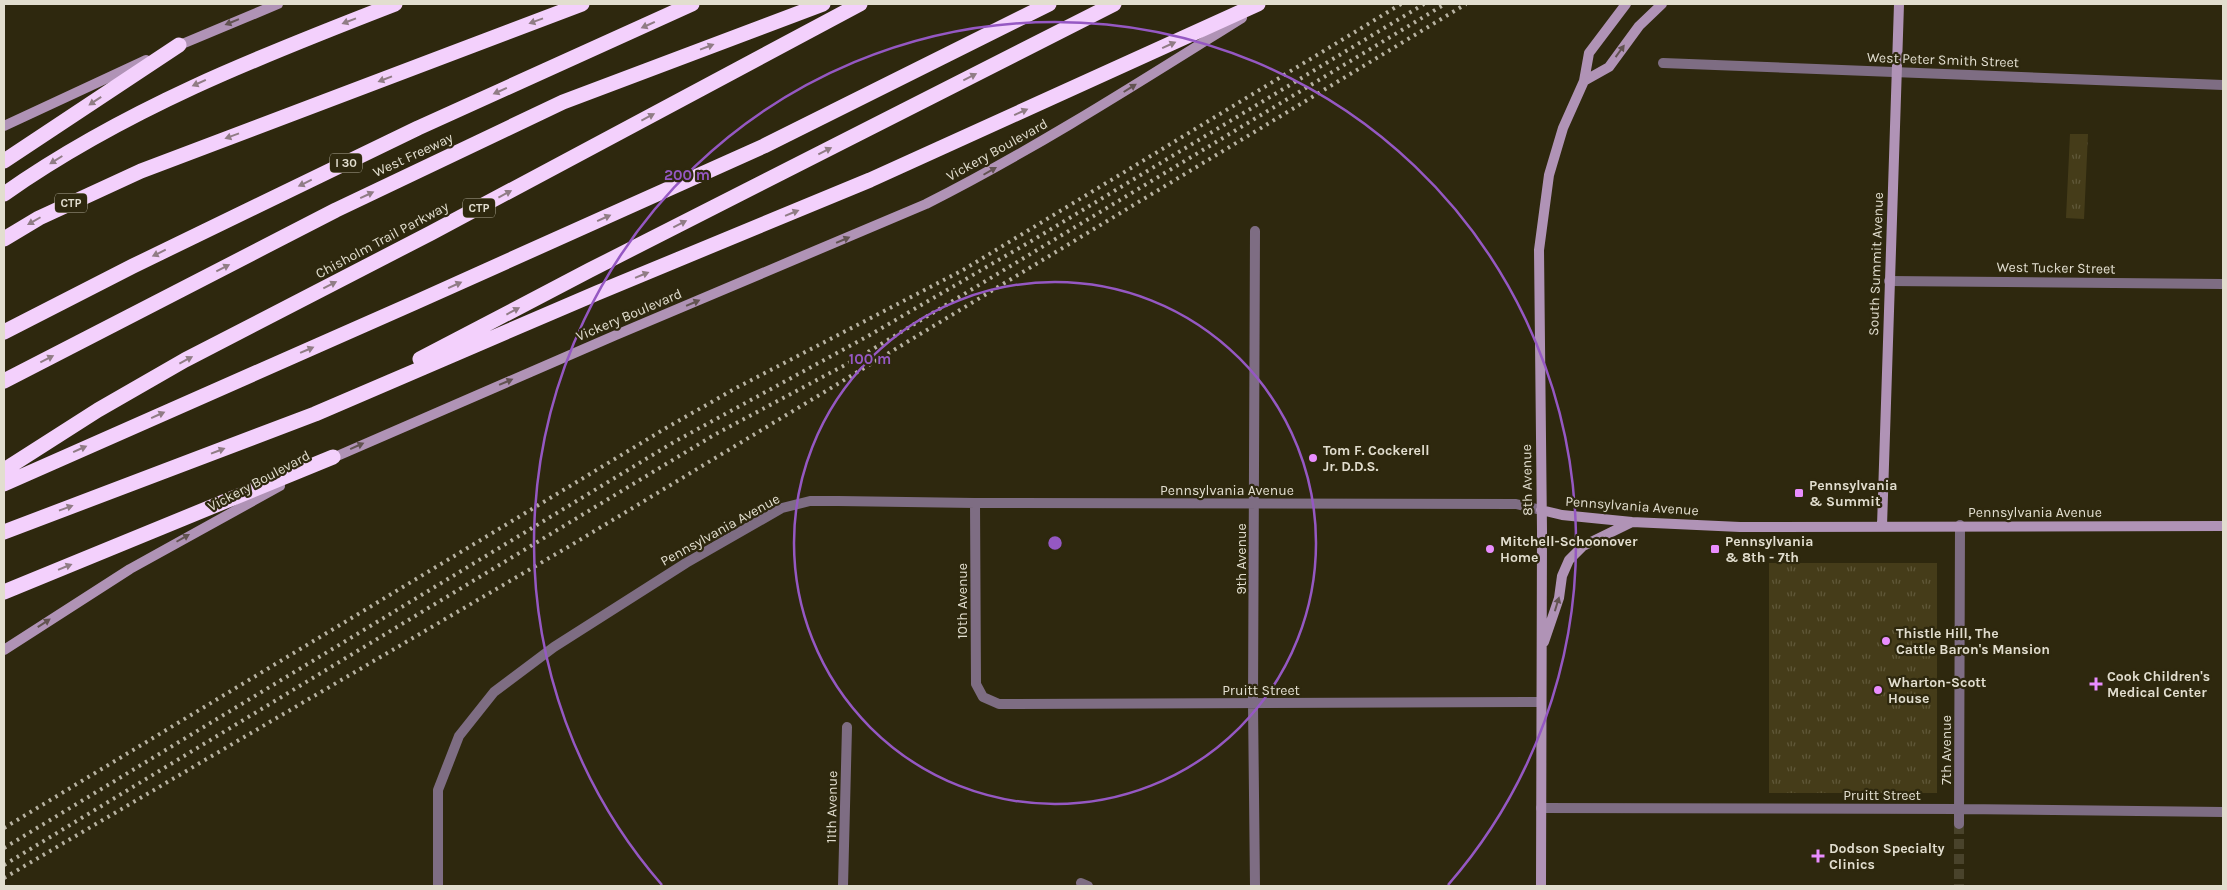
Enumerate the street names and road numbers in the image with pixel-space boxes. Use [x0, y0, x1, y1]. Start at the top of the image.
street label: West Peter Smith Street [1867, 49, 2019, 71]
street label: Vickery Boulevard [943, 115, 1051, 185]
street label: West Freeway [370, 129, 456, 181]
road number: I 30 [330, 154, 362, 172]
street label: South Summit Avenue [1865, 192, 1887, 336]
road number: CTP [55, 194, 87, 212]
street label: Chisholm Trail Parkway [313, 198, 452, 282]
road number: CTP [463, 198, 495, 218]
street label: West Tucker Street [1996, 258, 2116, 278]
street label: Vickery Boulevard [574, 285, 684, 345]
street label: 8th Avenue [1518, 444, 1536, 516]
street label: Vickery Boulevard [205, 447, 313, 515]
street label: Pennsylvania Avenue [1160, 482, 1294, 499]
street label: Pennsylvania Avenue [657, 490, 783, 570]
street label: Pennsylvania Avenue [1565, 493, 1699, 519]
street label: Pennsylvania Avenue [1968, 504, 2102, 521]
street label: 9th Avenue [1233, 523, 1250, 595]
street label: 10th Avenue [954, 563, 971, 639]
street label: Pruitt Street [1222, 682, 1300, 699]
street label: 7th Avenue [1938, 715, 1955, 785]
street label: 11th Avenue [823, 771, 841, 843]
street label: Pruitt Street [1843, 787, 1921, 804]

